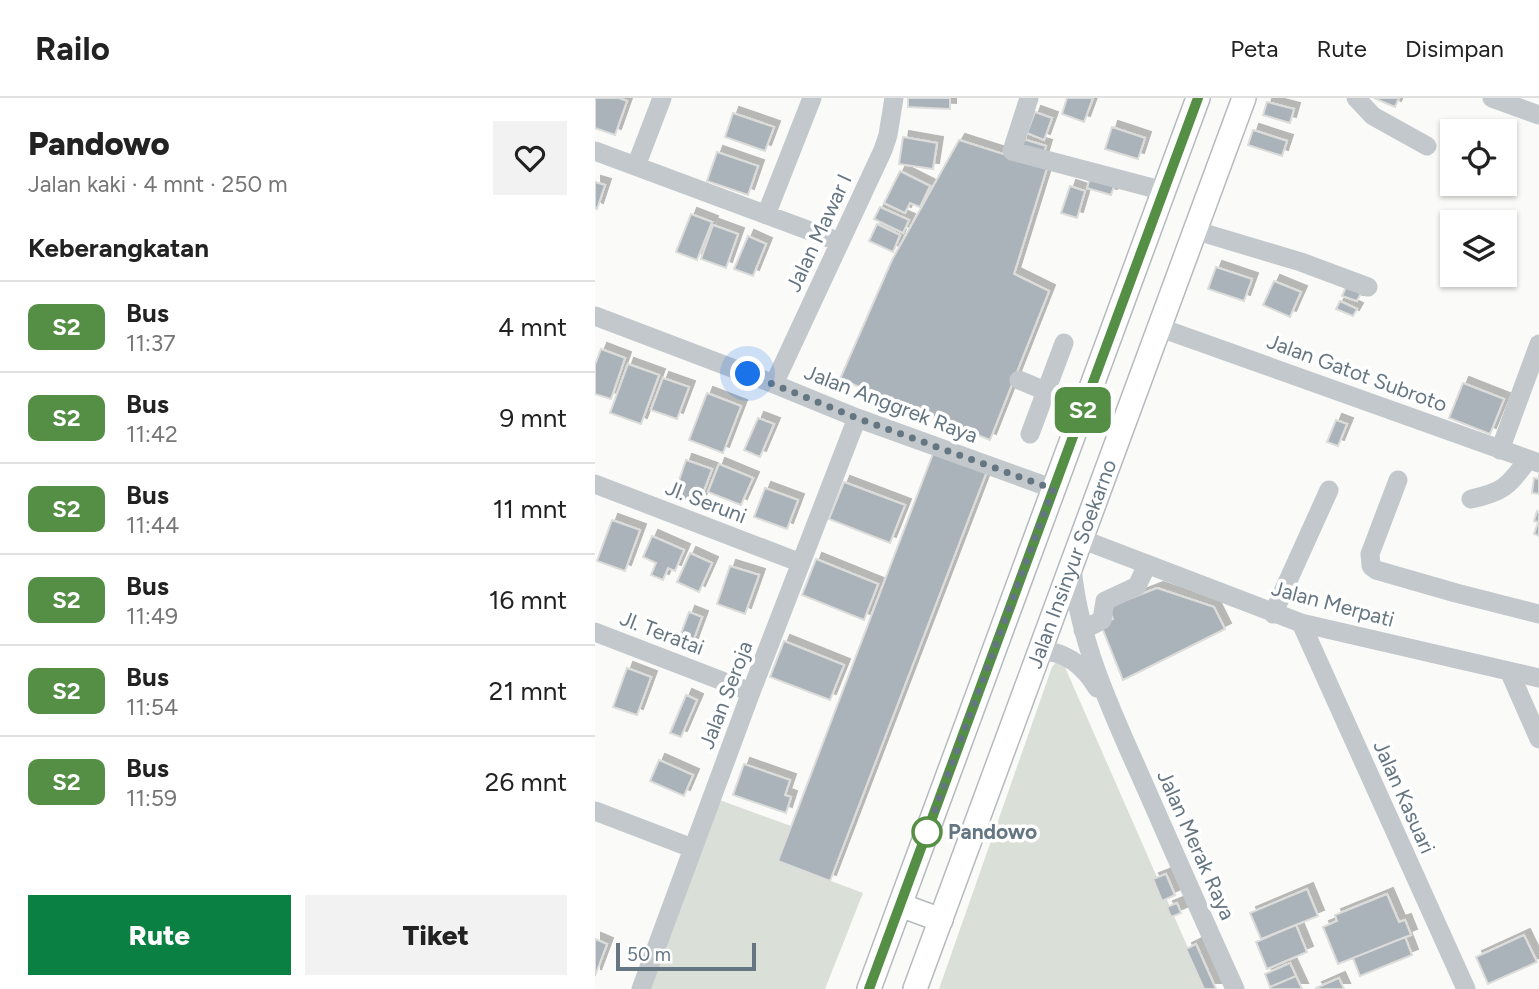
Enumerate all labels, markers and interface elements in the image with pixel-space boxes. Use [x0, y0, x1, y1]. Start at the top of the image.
text: Railo [35, 29, 110, 68]
text: Peta [1230, 34, 1278, 63]
text: Rute [1316, 34, 1367, 63]
text: Disimpan [1405, 34, 1504, 63]
map controls [1440, 119, 1517, 287]
button: locate [1440, 119, 1517, 196]
button: heart [493, 121, 567, 195]
text: Pandowo [28, 124, 170, 163]
text: Jalan kaki · 4 mnt · 250 m [28, 170, 288, 198]
street label: Jalan Mawar I [780, 170, 857, 296]
button: layers [1440, 210, 1517, 287]
text: Keberangkatan [28, 232, 209, 264]
text: Bus [126, 297, 169, 329]
text: 4 mnt [498, 311, 567, 343]
text: S2 [52, 312, 81, 341]
street label: Jalan Gatot Subroto [1264, 328, 1451, 417]
text: 11:37 [126, 329, 176, 357]
your location [730, 356, 765, 391]
street label: Jalan Anggrek Raya [801, 359, 981, 448]
line badge: S2 [1051, 387, 1115, 433]
text: Bus [126, 388, 169, 420]
text: S2 [1069, 395, 1097, 424]
text: 9 mnt [499, 402, 567, 434]
text: S2 [52, 403, 81, 432]
text: 11:42 [126, 420, 178, 448]
street label: Jalan Insinyur Soekarno [1021, 456, 1121, 672]
street label: Jl. Seruni [662, 475, 750, 528]
text: Bus [126, 479, 169, 511]
text: 11 mnt [493, 493, 567, 525]
text: S2 [52, 494, 81, 523]
text: 11:44 [126, 511, 179, 539]
text: Bus [126, 570, 169, 602]
street label: Jalan Merpati [1269, 575, 1397, 632]
text: 16 mnt [489, 584, 567, 616]
text: S2 [52, 585, 81, 614]
text: 11:49 [126, 602, 178, 630]
street label: Jl. Teratai [617, 605, 708, 660]
street label: Jalan Seroja [693, 637, 758, 752]
text: Bus [126, 661, 169, 693]
text: 21 mnt [489, 675, 567, 707]
text: S2 [52, 676, 81, 705]
text: 11:54 [126, 693, 178, 721]
street label: Jalan Kasuari [1368, 736, 1441, 857]
text: Bus [126, 752, 169, 784]
text: 26 mnt [485, 766, 567, 798]
street label: Jalan Merak Raya [1152, 766, 1241, 924]
text: S2 [52, 767, 81, 796]
text: 11:59 [126, 784, 177, 812]
marker: Pandowo [912, 817, 942, 847]
place label: Pandowo [948, 819, 1037, 844]
button: Rute [28, 895, 291, 975]
button: Tiket [305, 895, 567, 975]
scale bar [616, 940, 756, 972]
text: 50 m [627, 943, 671, 966]

